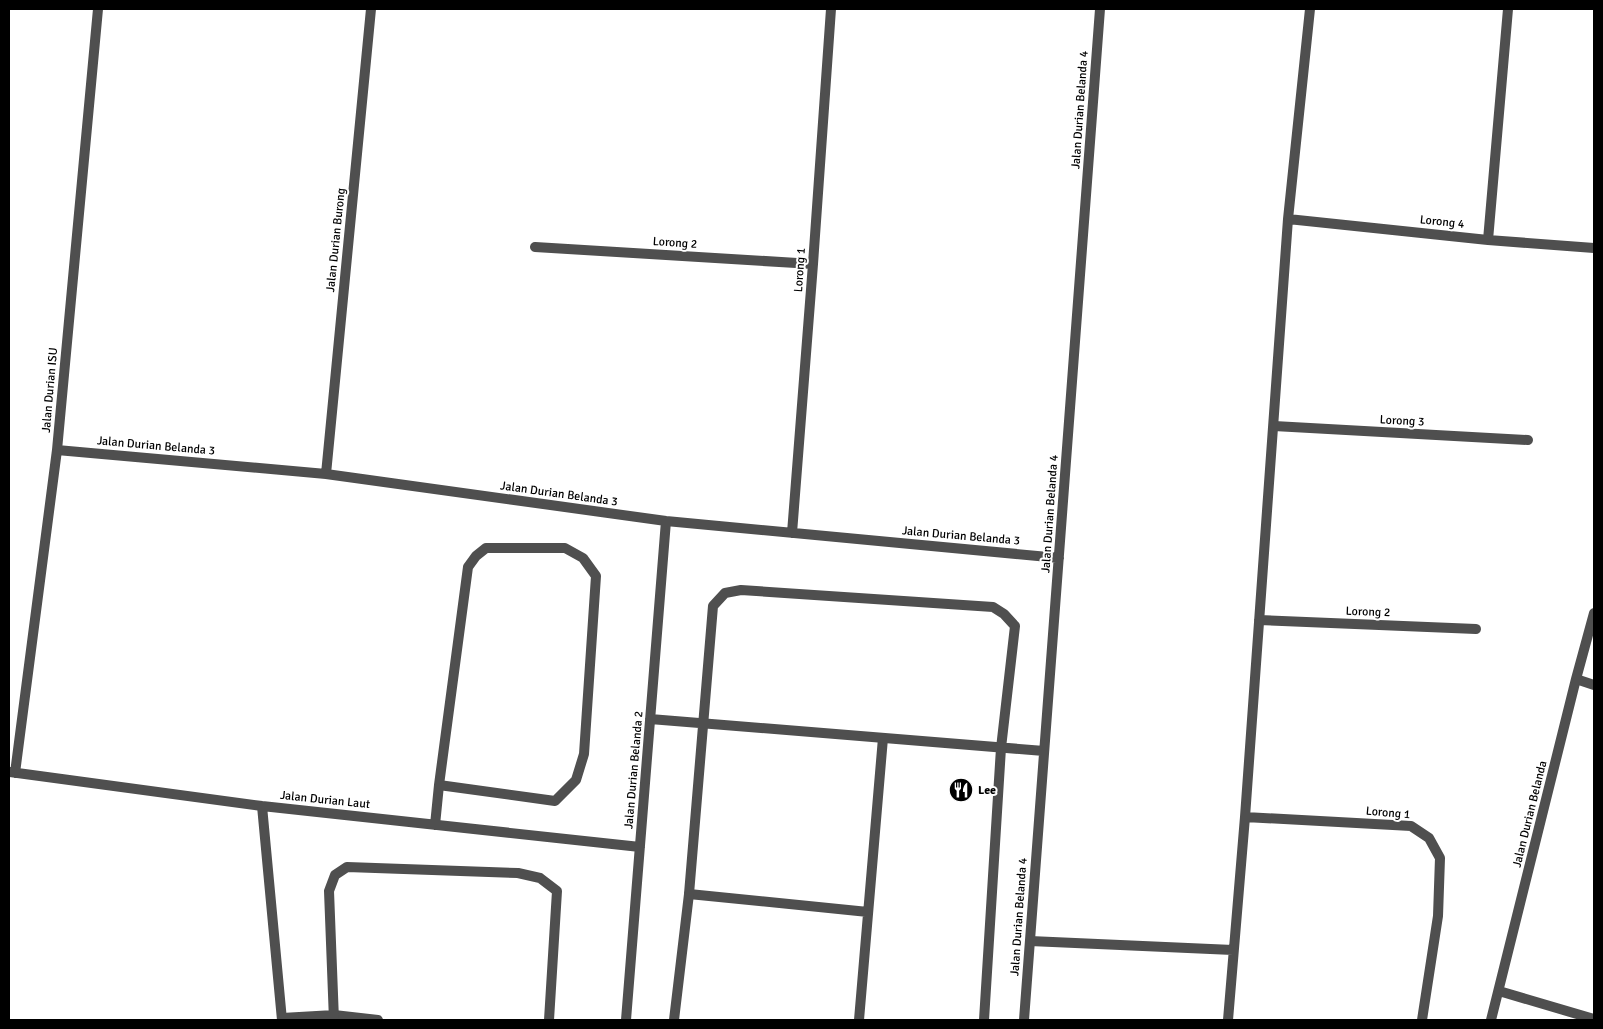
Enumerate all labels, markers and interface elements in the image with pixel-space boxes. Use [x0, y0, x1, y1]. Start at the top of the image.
street label: Jalan Durian Belanda 4 [1068, 50, 1092, 170]
street label: Jalan Durian Burong [323, 187, 349, 293]
street label: Lorong 4 [1419, 212, 1465, 232]
street label: Lorong 2 [652, 234, 698, 252]
street label: Lorong 1 [791, 247, 809, 293]
street label: Jalan Durian ISU [39, 347, 61, 433]
street label: Lorong 3 [1379, 412, 1425, 430]
street label: Jalan Durian Belanda 3 [96, 433, 216, 459]
street label: Jalan Durian Belanda 4 [1038, 454, 1062, 574]
street label: Jalan Durian Belanda 3 [499, 478, 619, 510]
street label: Jalan Durian Belanda 3 [901, 523, 1021, 549]
street label: Lorong 2 [1345, 604, 1391, 620]
street label: Jalan Durian Belanda 2 [621, 710, 647, 830]
street label: Jalan Durian Belanda [1509, 759, 1551, 869]
restaurant icon: Lee [948, 777, 974, 803]
place label: Lee [978, 783, 996, 798]
street label: Jalan Durian Laut [279, 788, 371, 812]
street label: Lorong 1 [1365, 804, 1411, 822]
street label: Jalan Durian Belanda 4 [1007, 857, 1031, 977]

